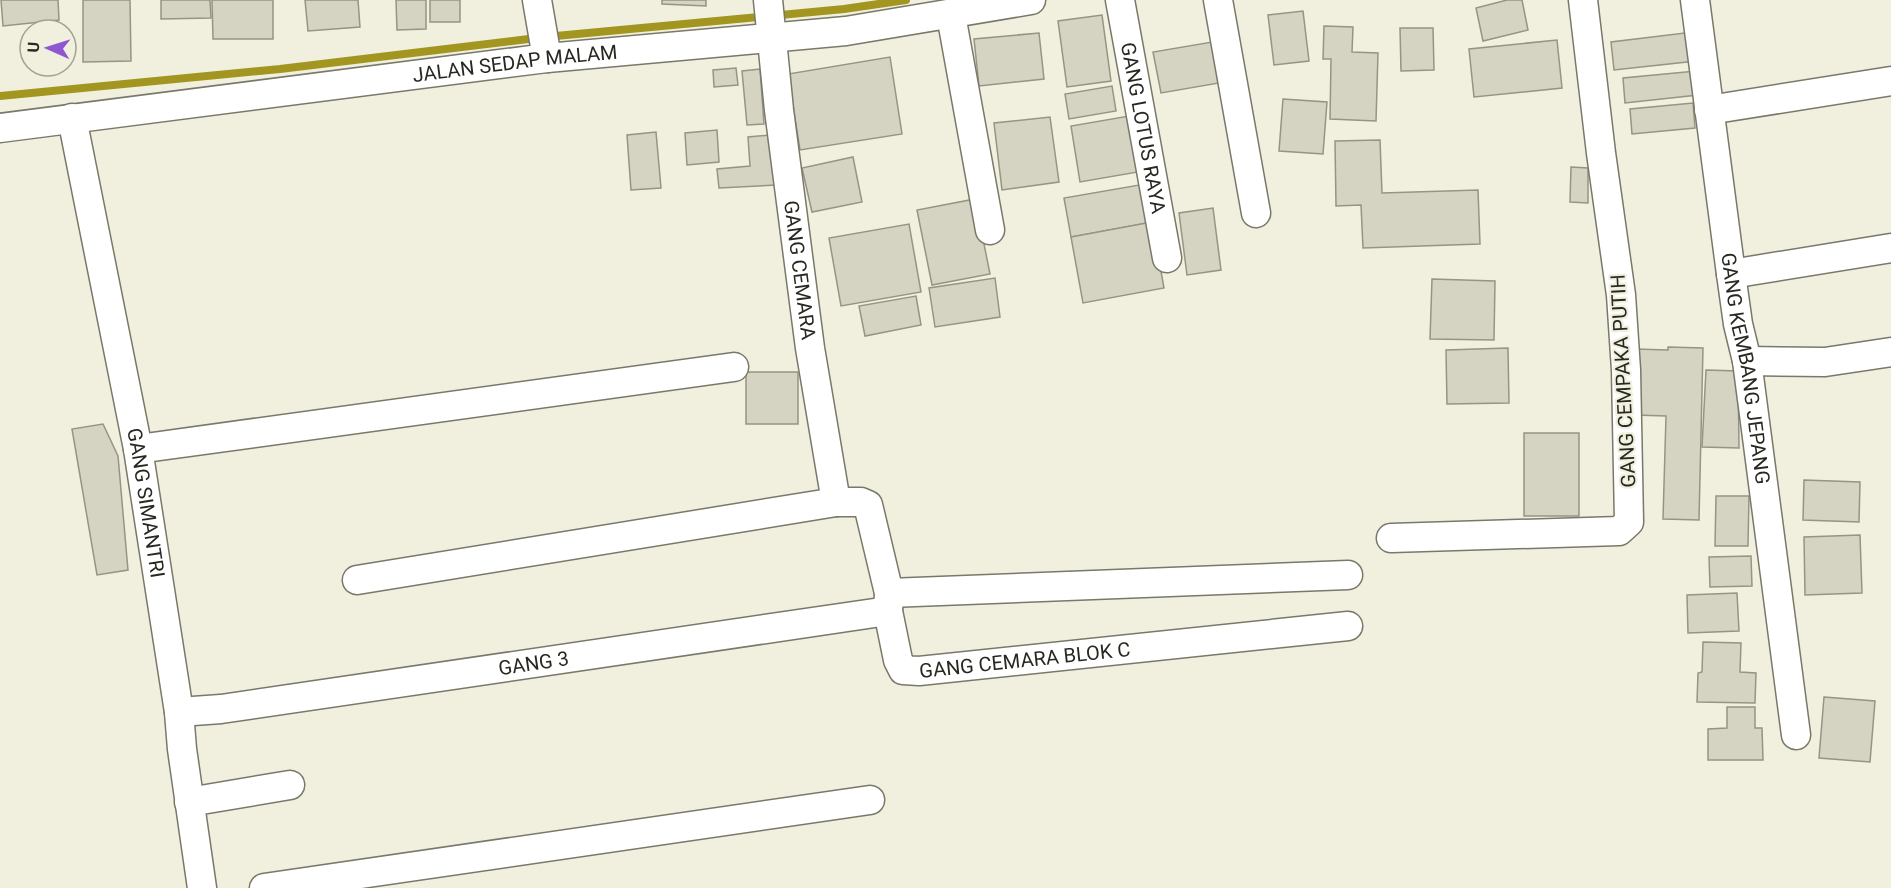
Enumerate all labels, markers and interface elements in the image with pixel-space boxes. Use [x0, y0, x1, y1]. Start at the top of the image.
north arrow [18, 18, 78, 78]
street label: JALAN SEDAP MALAM [411, 40, 618, 87]
street label: GANG LOTUS RAYA [1116, 40, 1171, 215]
text: U [24, 41, 43, 53]
street label: GANG CEMARA [779, 199, 821, 341]
street label: GANG KEMBANG JEPANG [1716, 251, 1775, 486]
street label: GANG CEMPAKA PUTIH [1605, 274, 1641, 488]
street label: GANG SIMANTRI [122, 426, 170, 579]
street label: GANG CEMARA BLOK C [918, 637, 1131, 683]
street label: GANG 3 [497, 646, 570, 680]

